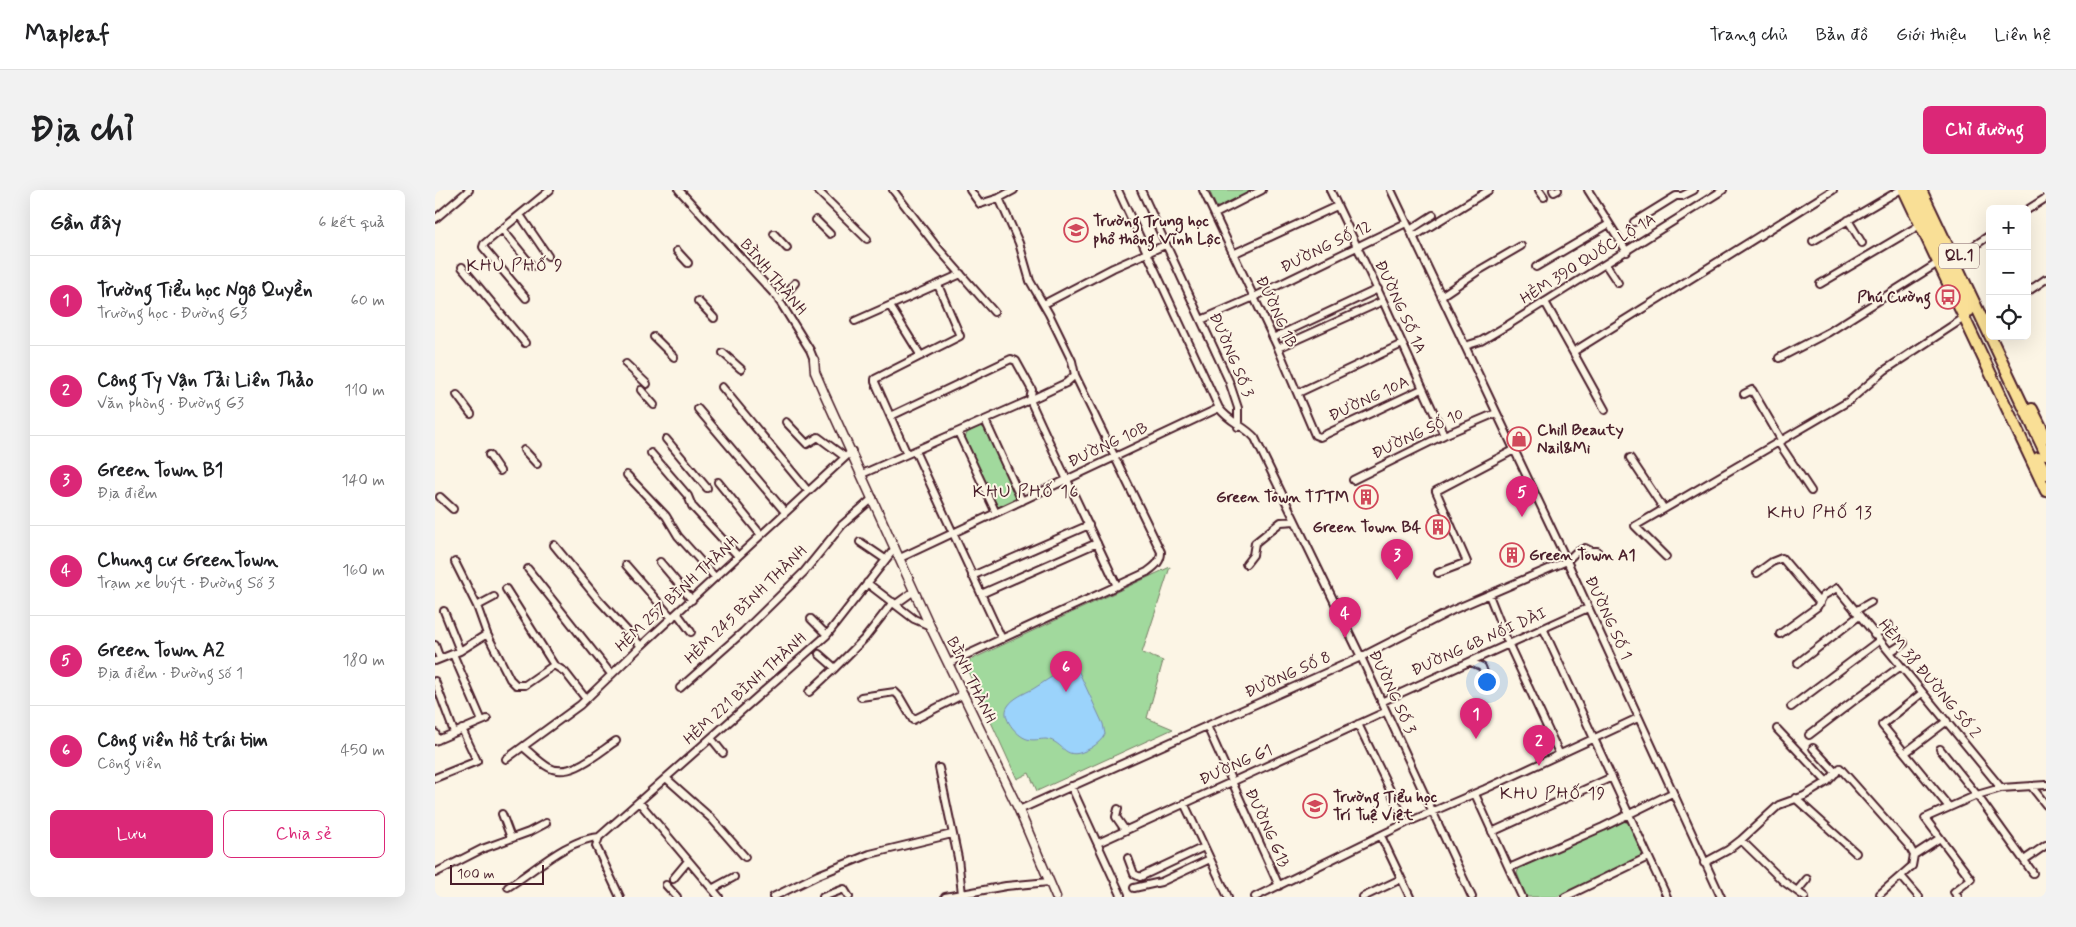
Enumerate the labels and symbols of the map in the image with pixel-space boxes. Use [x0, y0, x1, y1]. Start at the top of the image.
street label: HẺM 390 QUỐC LỘ 1A [1516, 209, 1660, 309]
place label: Trường Trung học phổ thông Vĩnh Lộc [1093, 211, 1221, 252]
street label: ĐƯỜNG SỐ 12 [1277, 216, 1375, 278]
school or university icon: Trường Trung học phổ thông Vĩnh Lộc [1063, 217, 1089, 243]
street label: BÌNH THÀNH [735, 234, 811, 320]
road number: QL.1 [1939, 244, 1979, 268]
district label: KHU PHỐ 9 [466, 254, 564, 278]
street label: ĐƯỜNG SỐ 1A [1369, 257, 1431, 357]
street label: ĐƯỜNG 1B [1250, 273, 1302, 351]
bus stop icon: Phú Cường [1935, 284, 1961, 310]
place label: Phú Cường [1857, 287, 1931, 310]
street label: ĐƯỜNG SỐ 3 [1204, 309, 1258, 401]
street label: ĐƯỜNG 10A [1325, 371, 1413, 427]
street label: ĐƯỜNG SỐ 10 [1369, 404, 1467, 464]
street label: ĐƯỜNG 10B [1065, 417, 1151, 473]
place label: Chill Beauty Nail&Mi [1537, 420, 1624, 459]
shop icon: Chill Beauty Nail&Mi [1506, 426, 1532, 452]
pin: 5 [1506, 476, 1538, 517]
district label: KHU PHỐ 16 [973, 480, 1079, 504]
building icon: Green Town TTTM [1353, 484, 1379, 510]
place label: Green Town TTTM [1216, 487, 1349, 508]
district label: KHU PHỐ 13 [1767, 501, 1873, 525]
building icon: Green Town B4 [1425, 514, 1451, 540]
place label: Green Town B4 [1312, 517, 1422, 538]
street label: HẺM 257 BÌNH THÀNH [611, 531, 743, 657]
pin: 3 [1381, 539, 1413, 580]
street label: HẺM 245 BÌNH THÀNH [680, 541, 812, 669]
building icon: Green Town A1 [1499, 542, 1525, 568]
place label: Green Town A1 [1529, 545, 1636, 566]
street label: ĐƯỜNG SỐ 1 [1579, 573, 1637, 663]
pin: 4 [1329, 597, 1361, 638]
street label: ĐƯỜNG 6B NỐI DÀI [1408, 603, 1550, 681]
street label: HẺM 38 ĐƯỜNG SỐ 2 [1873, 615, 1985, 743]
street label: HẺM 221 BÌNH THÀNH [679, 628, 811, 750]
street label: BÌNH THÀNH [941, 633, 1001, 727]
street label: ĐƯỜNG SỐ 8 [1242, 647, 1334, 703]
street label: ĐƯỜNG SỐ 3 [1363, 647, 1421, 737]
pin: 6 [1050, 651, 1082, 692]
your location [1474, 669, 1500, 695]
pin: 1 [1460, 698, 1492, 739]
pin: 2 [1523, 725, 1555, 766]
street label: ĐƯỜNG G1 [1196, 740, 1276, 790]
district label: KHU PHỐ 19 [1500, 782, 1606, 806]
street label: ĐƯỜNG G13 [1240, 785, 1294, 871]
place label: Trường Tiểu học Trí Tuệ Việt [1333, 787, 1438, 826]
school or university icon: Trường Tiểu học Trí Tuệ Việt [1302, 793, 1328, 819]
scale bar [450, 862, 544, 885]

